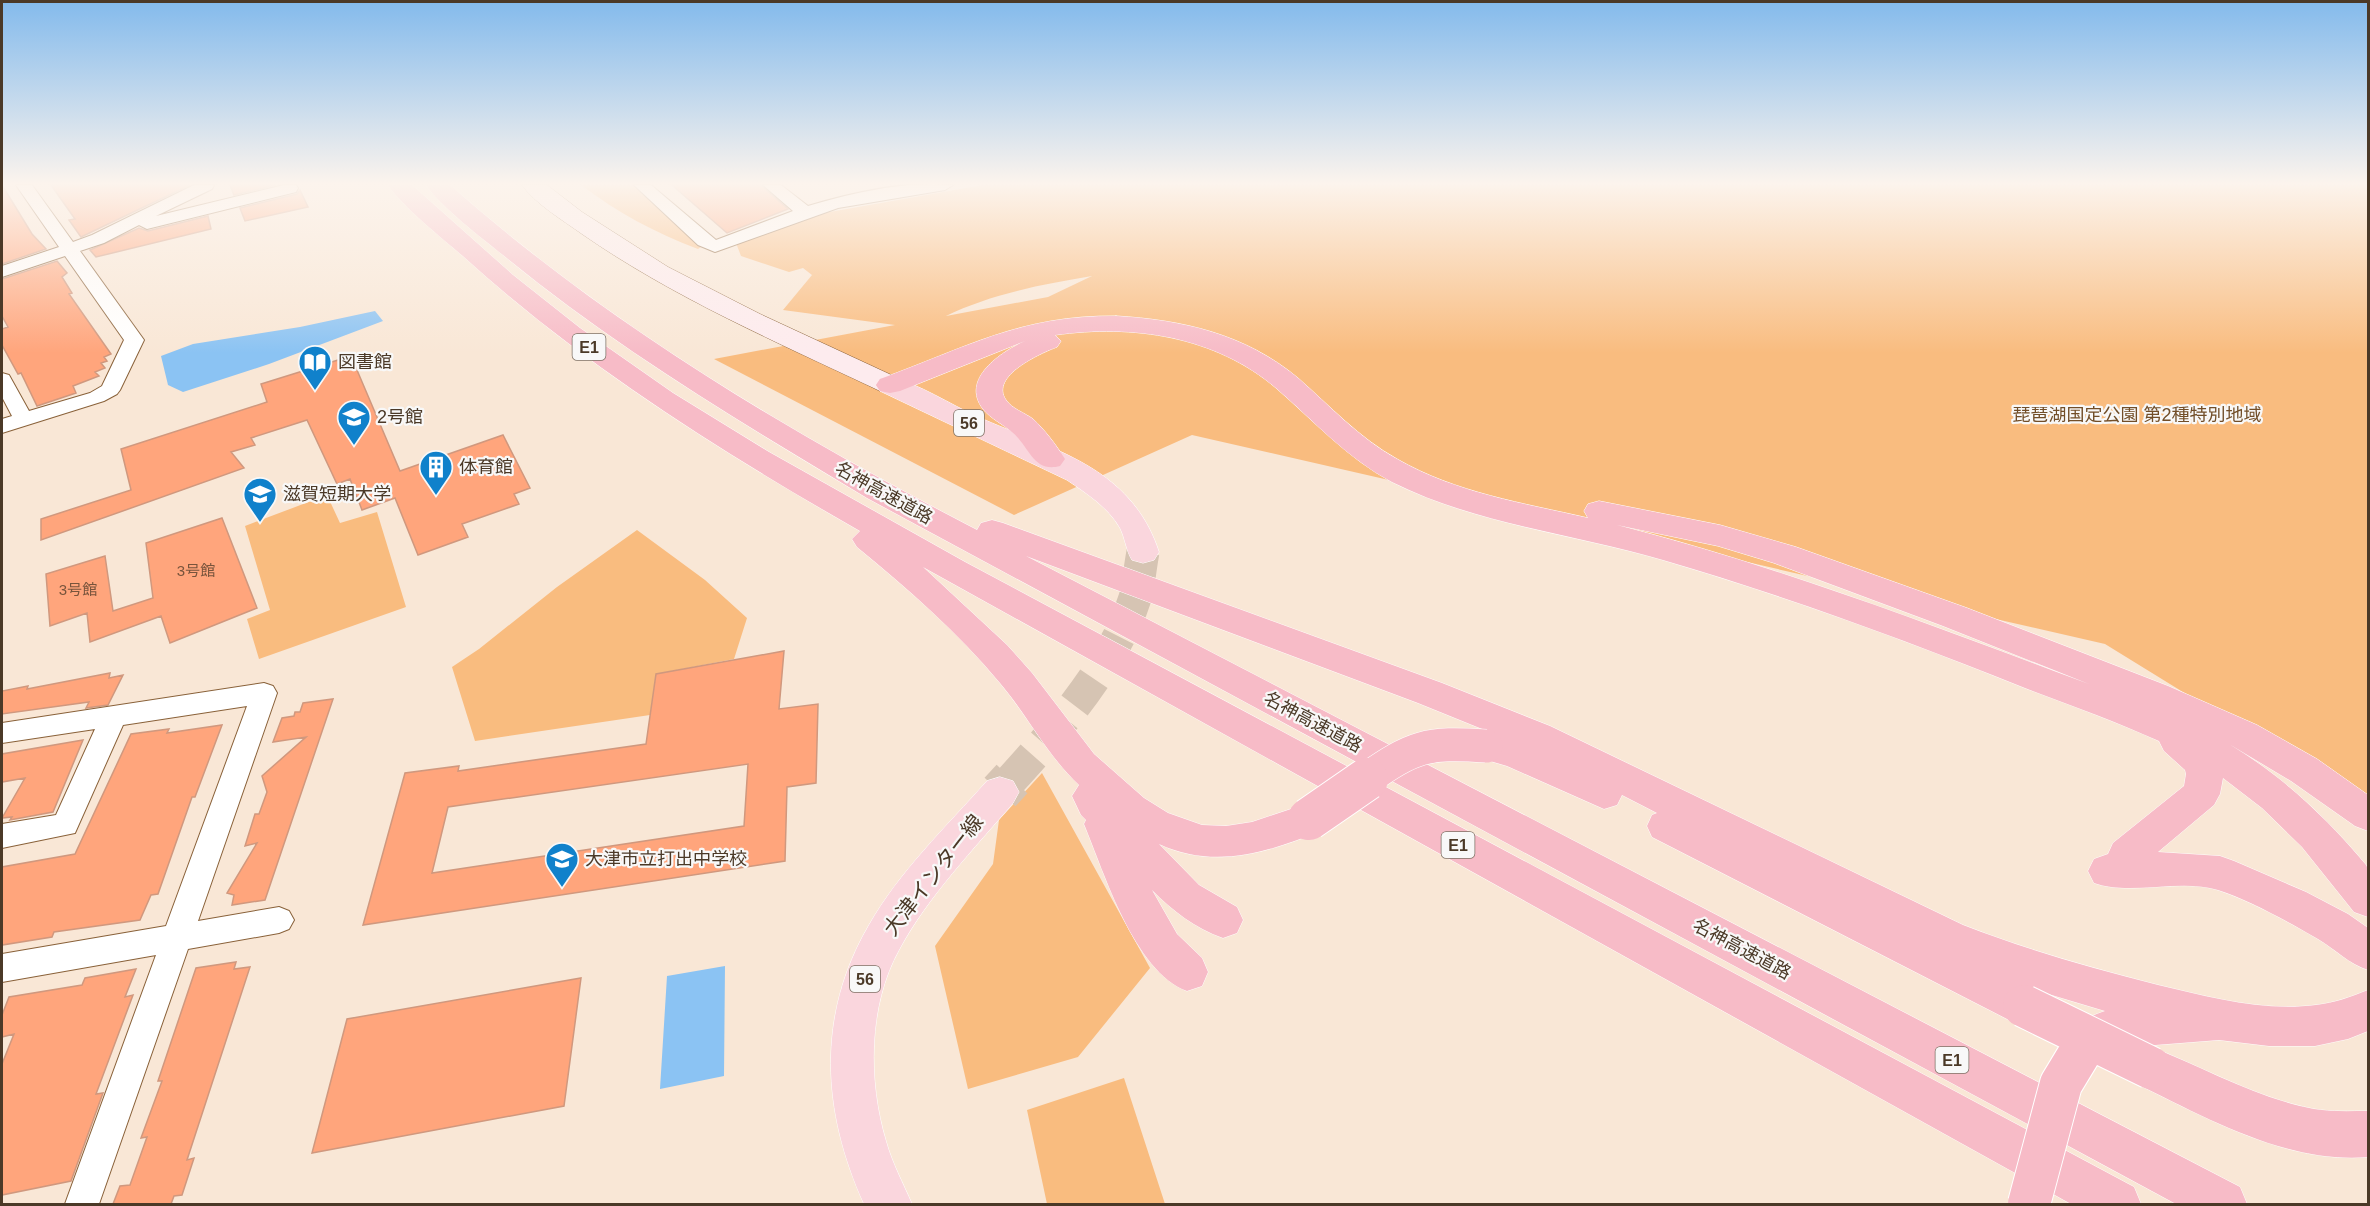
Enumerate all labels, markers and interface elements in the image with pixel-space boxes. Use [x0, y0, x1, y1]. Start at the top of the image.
road number: E1 [572, 334, 606, 360]
library icon: 図書館 [297, 344, 333, 391]
place label: 図書館 [338, 352, 392, 372]
school or university icon: 2号館 [336, 399, 372, 446]
park label: 琵琶湖国定公園 第2種特別地域 [2012, 405, 2262, 425]
place label: 2号館 [377, 407, 423, 427]
road number: 56 [954, 410, 984, 436]
building icon: 体育館 [418, 449, 454, 496]
place label: 体育館 [459, 457, 513, 477]
street label: 名神高速道路 [832, 458, 936, 528]
school or university icon: 滋賀短期大学 [242, 476, 278, 523]
place label: 滋賀短期大学 [283, 484, 391, 504]
house number: 3号館 [177, 562, 215, 579]
house number: 3号館 [59, 581, 97, 598]
street label: 名神高速道路 [1261, 688, 1365, 756]
street label: 大津インター線 [879, 810, 987, 940]
road number: E1 [1442, 832, 1474, 858]
school or university icon: 大津市立打出中学校 [544, 841, 580, 888]
place label: 大津市立打出中学校 [585, 849, 747, 869]
street label: 名神高速道路 [1690, 915, 1794, 983]
road number: 56 [850, 966, 880, 992]
road number: E1 [1936, 1047, 1968, 1073]

